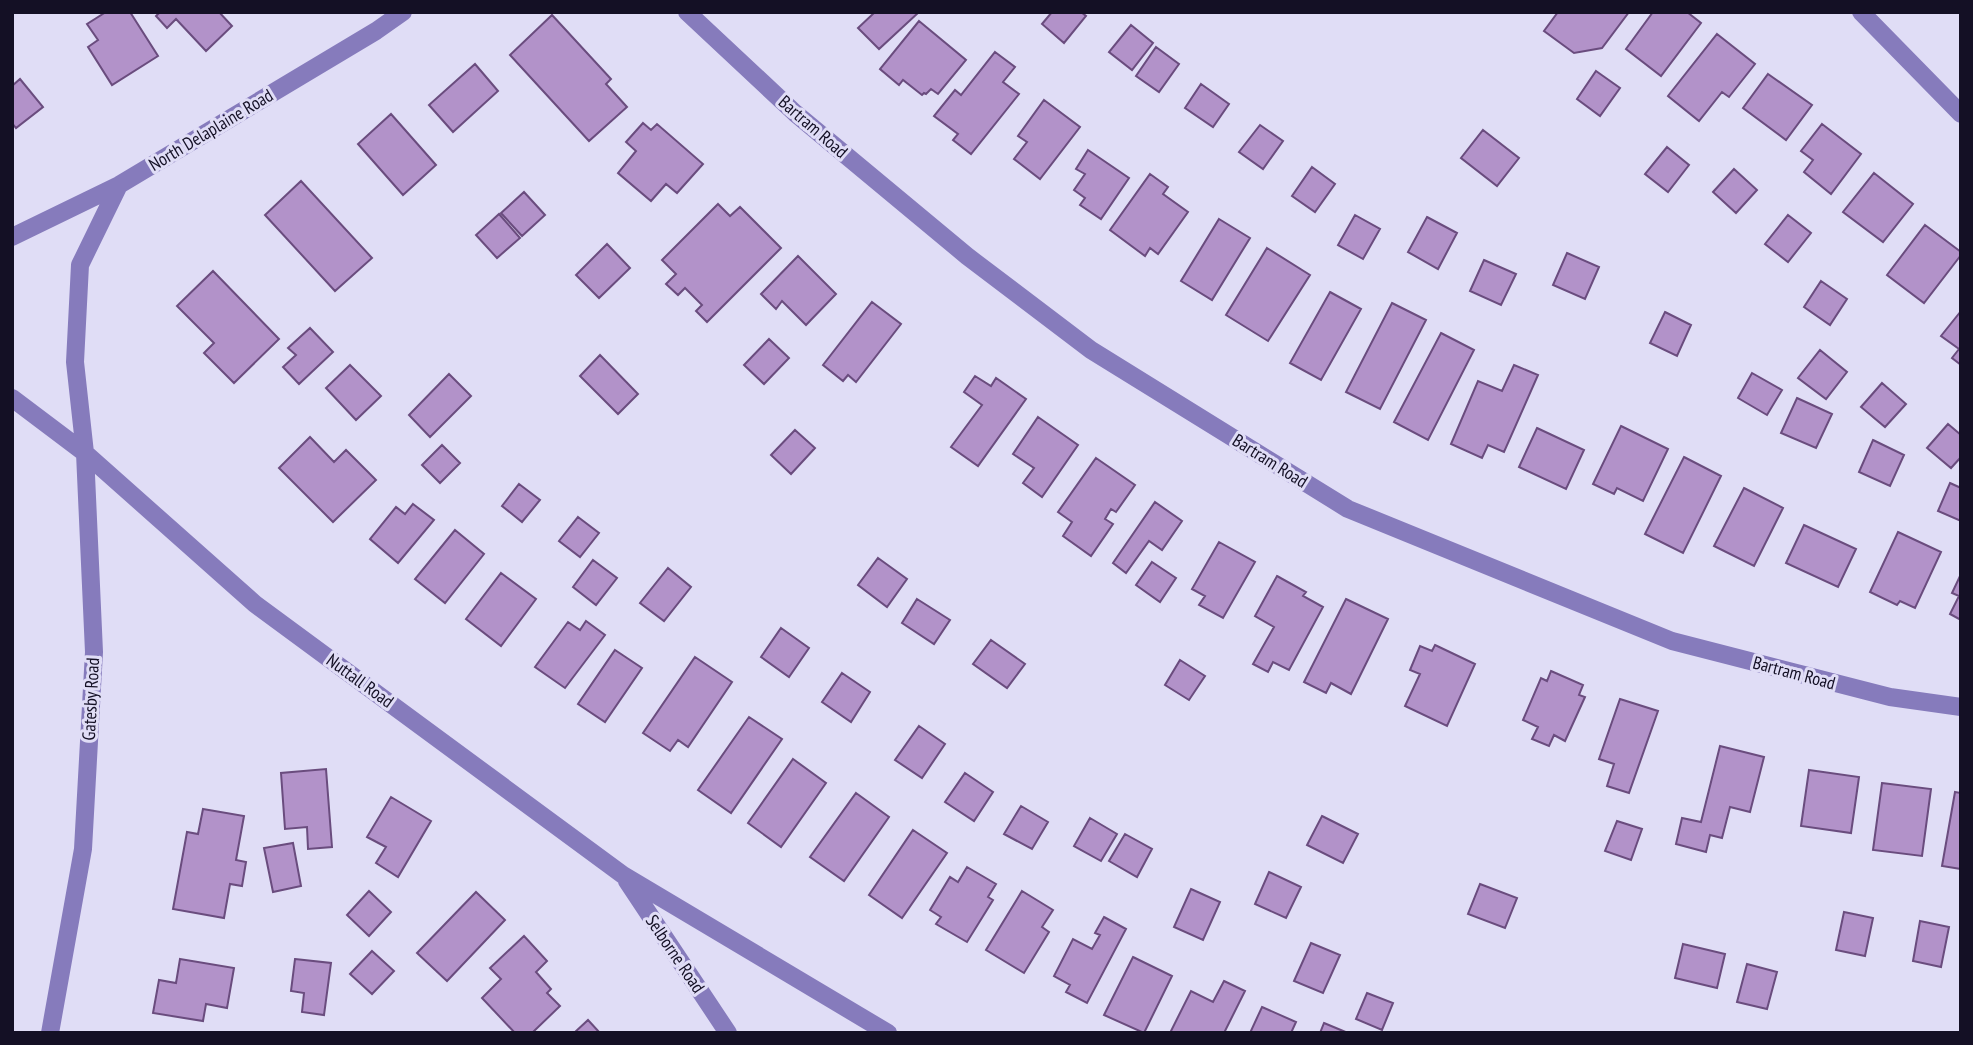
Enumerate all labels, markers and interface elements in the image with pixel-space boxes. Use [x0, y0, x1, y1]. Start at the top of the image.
street label: North Delaplaine Road [144, 83, 277, 176]
street label: Bartram Road [774, 90, 853, 163]
street label: Bartram Road [1228, 428, 1312, 493]
street label: Nuttall Road [322, 649, 398, 713]
street label: Bartram Road [1750, 650, 1838, 695]
street label: Gatesby Road [77, 657, 104, 741]
street label: Selborne Road [641, 910, 710, 997]

